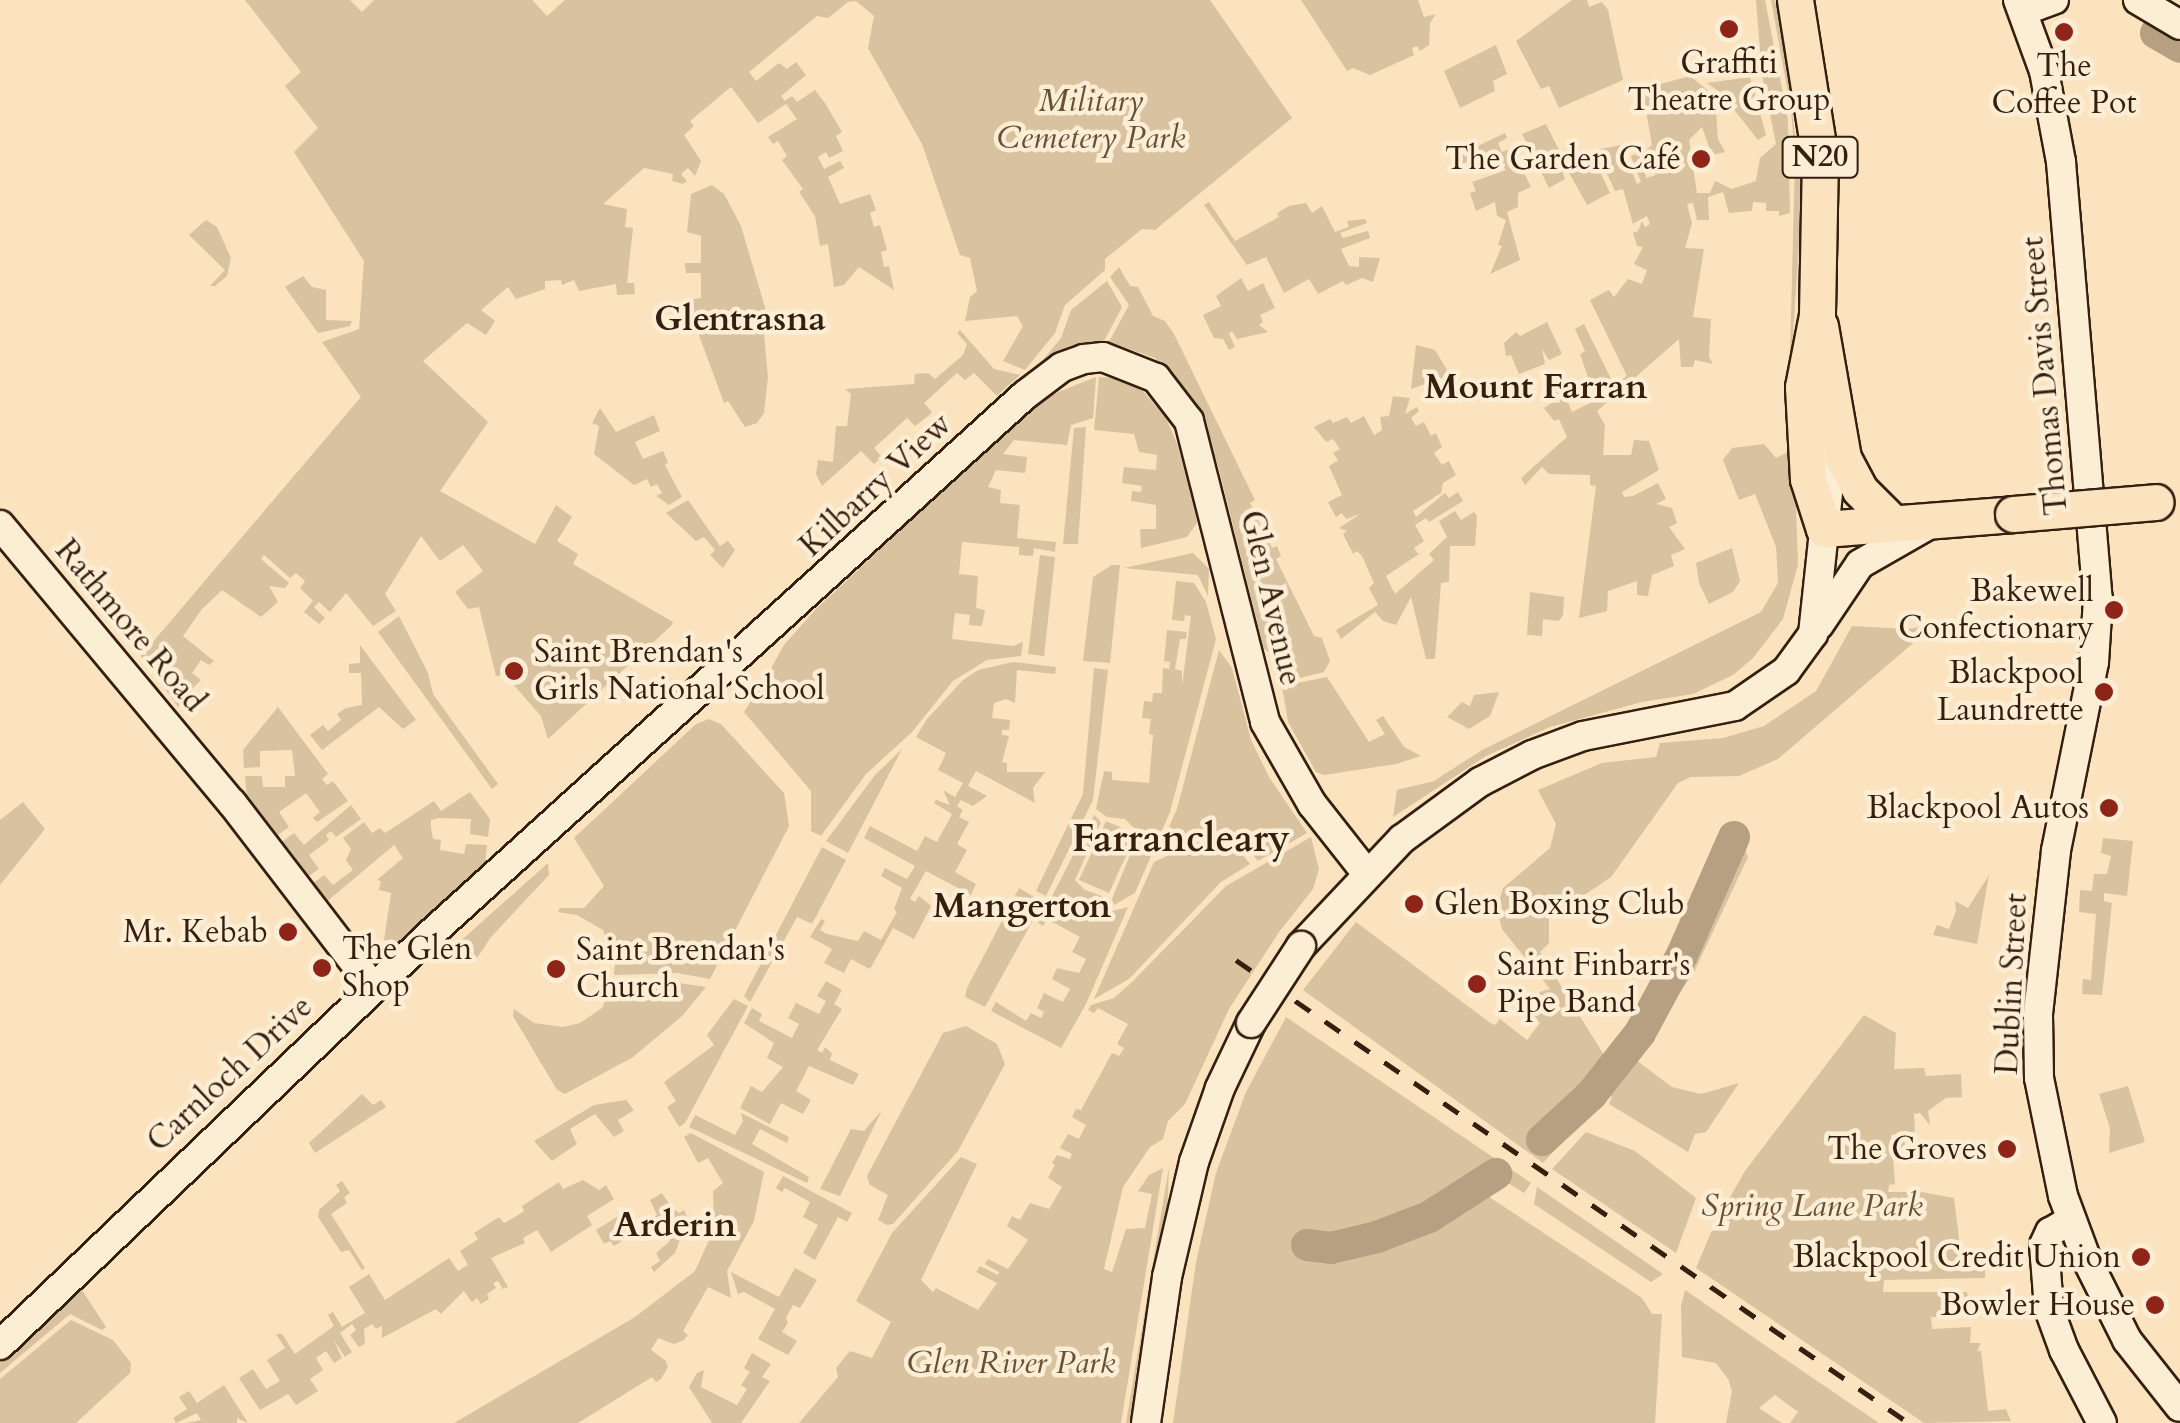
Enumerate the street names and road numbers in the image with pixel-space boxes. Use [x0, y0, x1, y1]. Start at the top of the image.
road number: N20 [1780, 132, 1860, 182]
street label: Thomas Davis Street [2014, 235, 2076, 517]
street label: Kilbarry View [792, 405, 960, 565]
street label: Glen Avenue [1232, 507, 1310, 689]
street label: Rathmore Road [47, 532, 213, 720]
street label: Dublin Street [1988, 892, 2036, 1076]
street label: Carnloch Drive [139, 988, 321, 1160]

